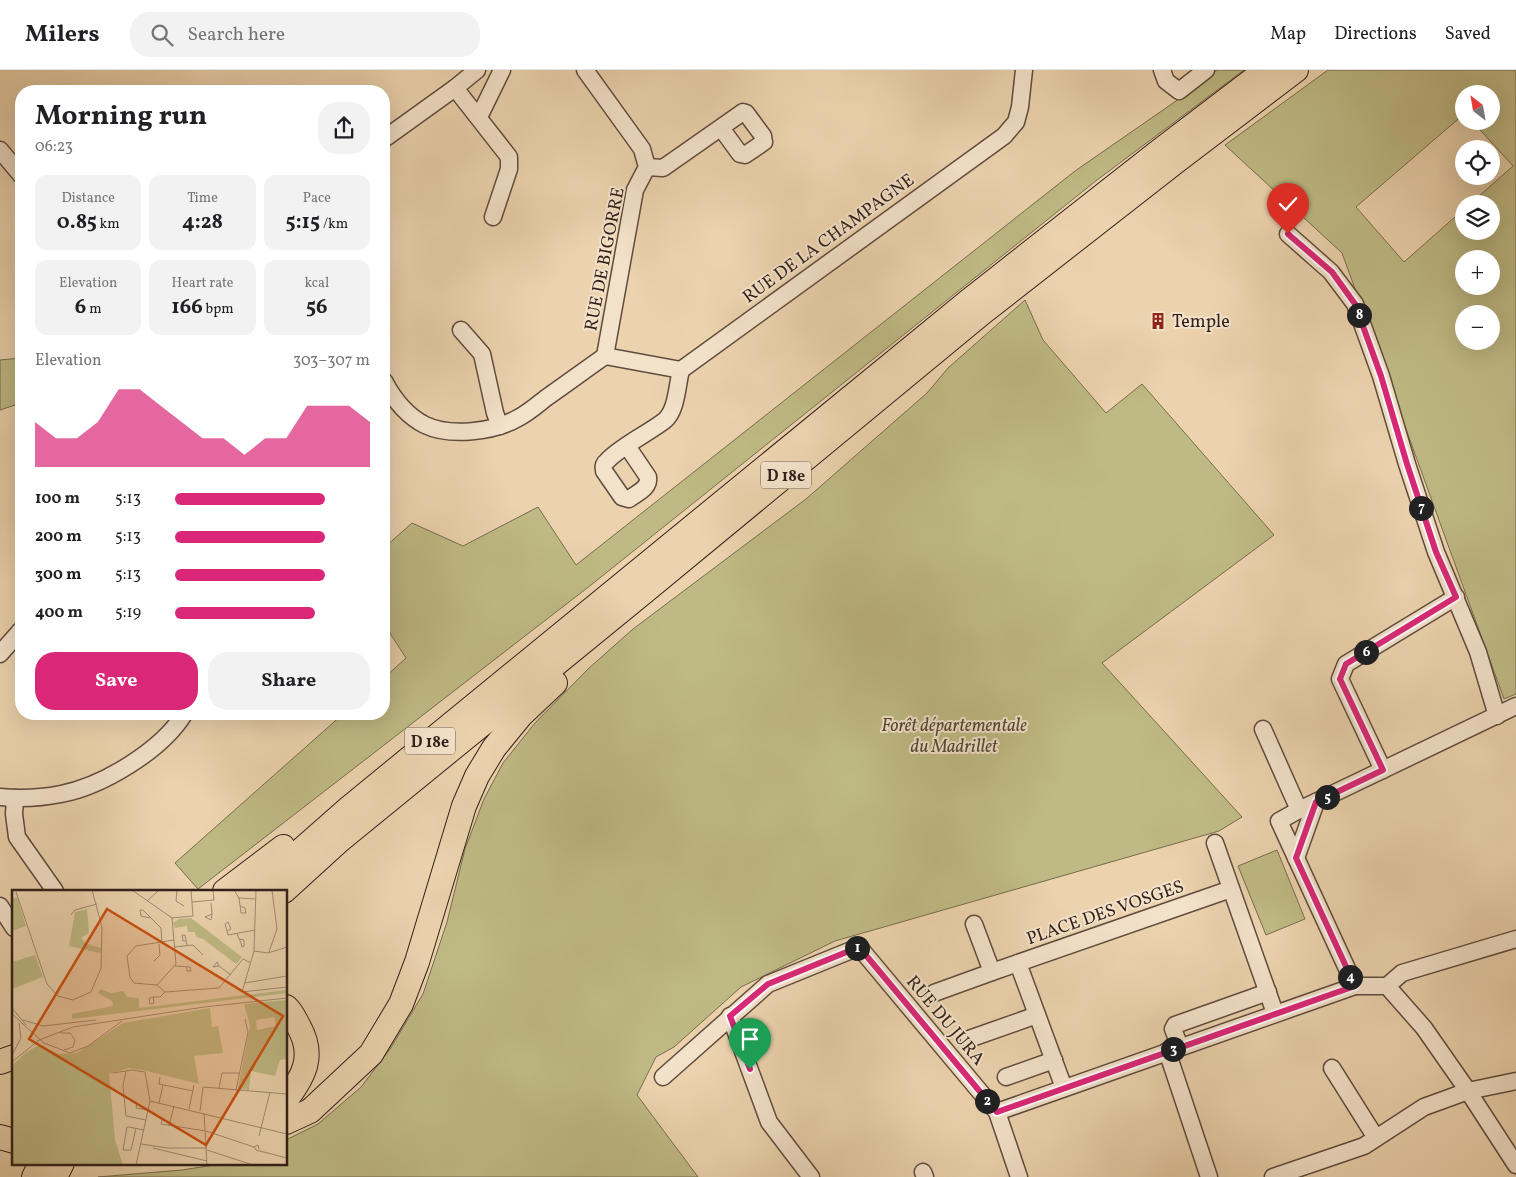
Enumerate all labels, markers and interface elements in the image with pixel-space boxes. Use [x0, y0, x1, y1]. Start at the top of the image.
search box [130, 12, 480, 57]
text: Milers [25, 18, 100, 52]
icon: search [148, 21, 176, 49]
text: Search here [188, 22, 285, 48]
text: Map [1270, 22, 1306, 47]
text: Directions [1334, 22, 1417, 47]
text: Saved [1445, 22, 1491, 47]
north arrow [1455, 85, 1500, 130]
map controls [1455, 85, 1500, 350]
text: Morning run [35, 97, 207, 136]
button: share [318, 102, 370, 154]
text: 06:23 [35, 136, 73, 158]
button: locate [1455, 140, 1500, 185]
street label: RUE DE LA CHAMPAGNE [738, 168, 920, 310]
pin [1267, 183, 1309, 234]
street label: RUE DE BIGORRE [579, 185, 632, 333]
text: Distance [61, 189, 115, 208]
text: Time [187, 189, 218, 208]
text: Pace [303, 189, 331, 208]
icon: check [1274, 190, 1302, 218]
button: layers [1455, 195, 1500, 240]
text: 0.85 [57, 208, 97, 237]
text: 4:28 [182, 208, 223, 237]
text: 5:15 [286, 208, 320, 237]
text: km [97, 215, 120, 234]
text: /km [320, 215, 348, 234]
button: + [1455, 250, 1500, 295]
text: Elevation [59, 274, 117, 293]
text: Heart rate [172, 274, 233, 293]
text: kcal [304, 274, 329, 293]
text: 6 [75, 293, 86, 322]
text: 166 [171, 293, 203, 322]
text: 56 [306, 293, 328, 322]
text: m [86, 300, 102, 319]
text: bpm [203, 300, 234, 319]
pin: 8 [1346, 302, 1372, 328]
button: − [1455, 305, 1500, 350]
text: 8 [1356, 306, 1363, 325]
place label: Temple [1172, 310, 1230, 335]
building icon: Temple [1148, 311, 1168, 331]
text: Elevation [35, 350, 102, 372]
text: 303–307 m [293, 350, 370, 372]
road number: D 18e [761, 462, 811, 488]
text: 100 m [35, 488, 80, 510]
text: 5:13 [115, 488, 141, 510]
pin: 7 [1408, 496, 1434, 520]
text: 7 [1418, 499, 1425, 518]
text: 200 m [35, 526, 82, 548]
text: 5:13 [115, 526, 141, 548]
text: 300 m [35, 564, 81, 586]
text: 5:13 [115, 564, 141, 586]
text: 400 m [35, 602, 83, 624]
text: 5:19 [115, 602, 141, 624]
pin: 6 [1354, 640, 1378, 664]
text: 6 [1363, 643, 1370, 662]
button: Save [35, 652, 198, 710]
button: Share [208, 652, 370, 710]
park label: Forêt départementale du Madrillet [881, 714, 1027, 760]
road number: D 18e [405, 728, 455, 754]
pin: 5 [1314, 784, 1340, 810]
text: 5 [1324, 788, 1331, 807]
street label: PLACE DES VOSGES [1023, 875, 1188, 952]
inset map [12, 890, 288, 1164]
pin: 1 [844, 936, 870, 960]
text: 1 [855, 939, 860, 958]
pin: 4 [1338, 964, 1362, 990]
text: 4 [1346, 968, 1355, 987]
street label: RUE DU JURA [900, 970, 990, 1072]
pin [729, 1018, 771, 1069]
icon: arrive [736, 1025, 764, 1053]
pin: 3 [1160, 1036, 1186, 1062]
text: 3 [1170, 1040, 1177, 1059]
pin: 2 [974, 1088, 1000, 1114]
text: 2 [984, 1092, 991, 1111]

